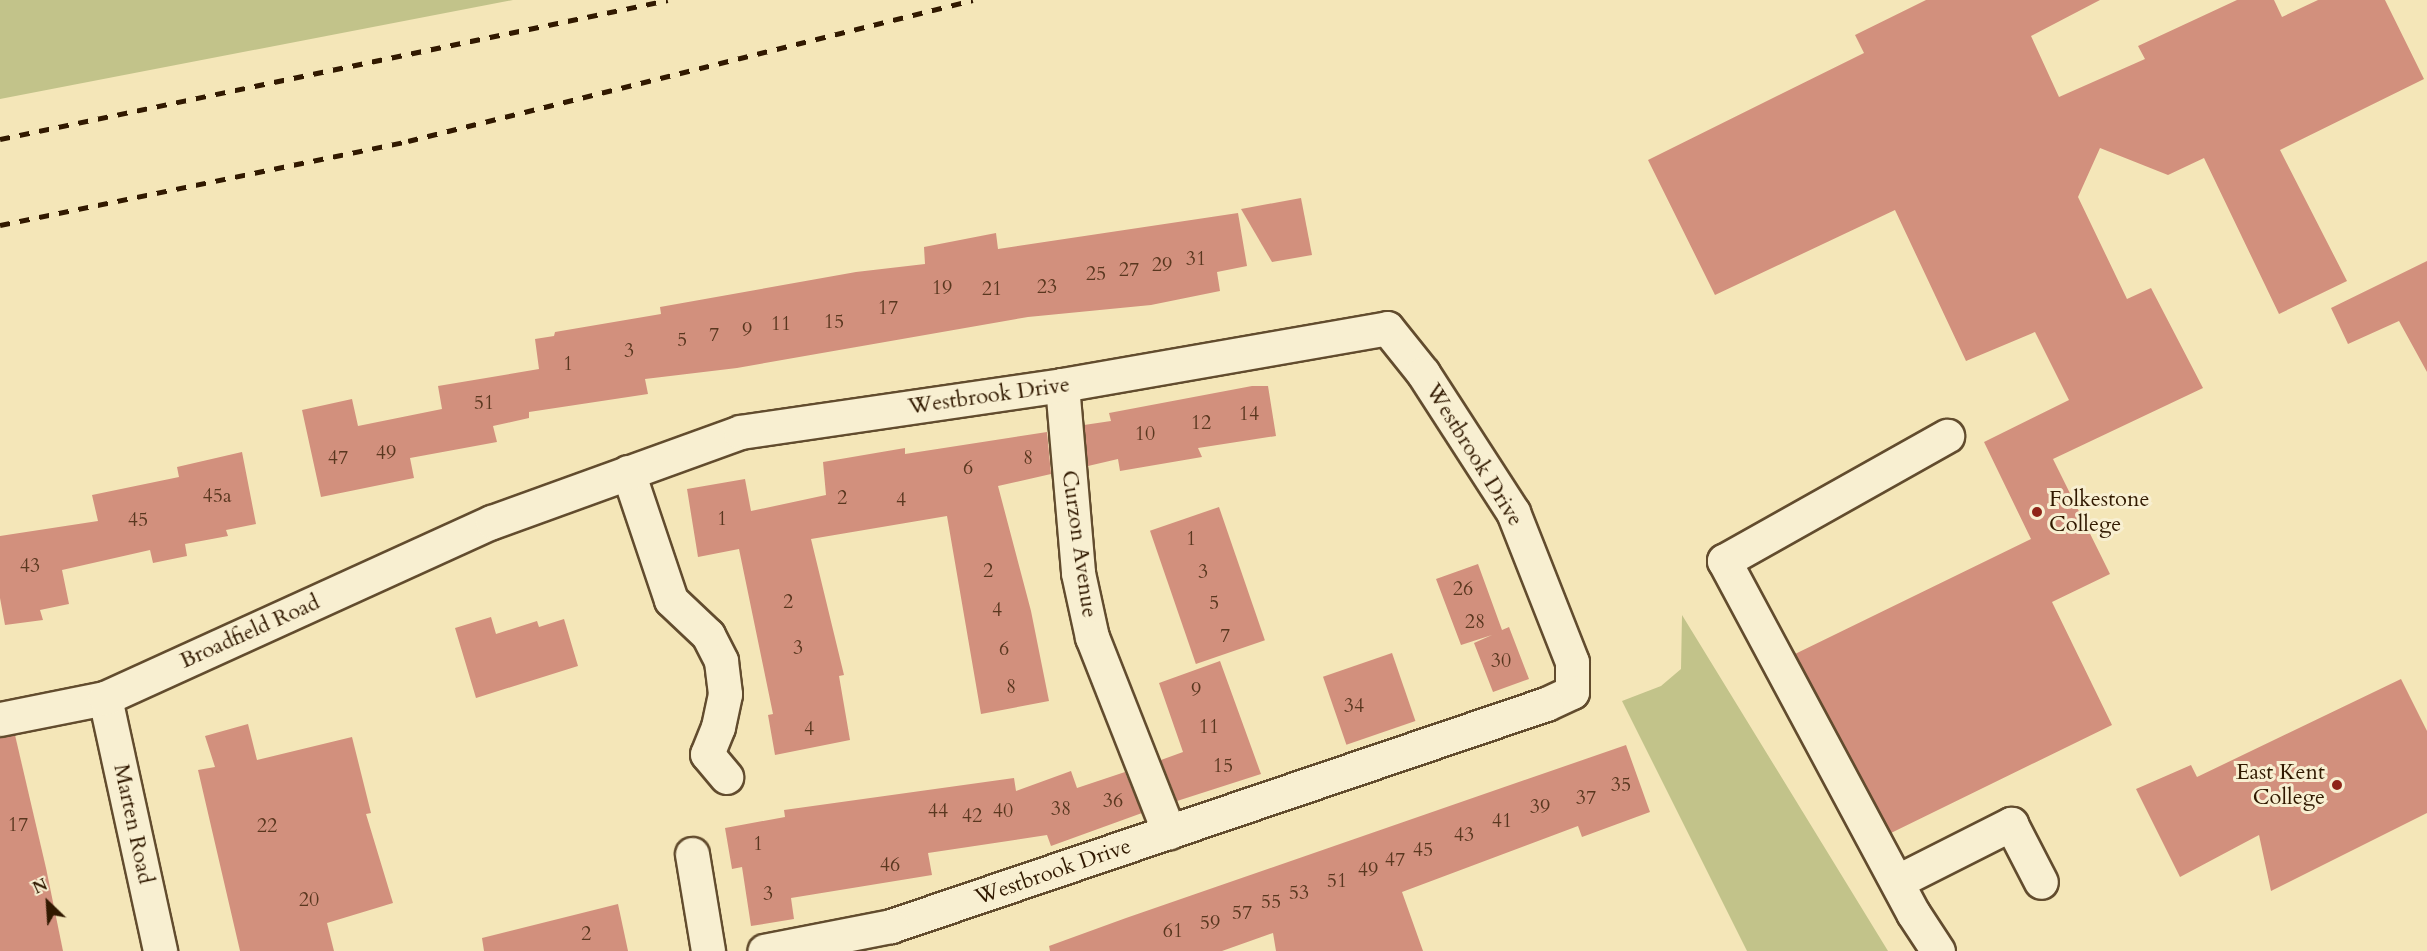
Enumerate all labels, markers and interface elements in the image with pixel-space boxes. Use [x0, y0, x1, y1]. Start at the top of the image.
house number: 31 [1186, 246, 1206, 270]
house number: 29 [1152, 252, 1172, 276]
house number: 27 [1119, 257, 1139, 281]
house number: 25 [1086, 261, 1106, 285]
house number: 23 [1037, 274, 1057, 298]
house number: 19 [932, 275, 952, 299]
house number: 21 [982, 276, 1002, 300]
house number: 17 [878, 295, 898, 319]
house number: 15 [824, 309, 844, 333]
house number: 11 [771, 311, 791, 335]
house number: 9 [742, 317, 752, 341]
house number: 7 [709, 322, 719, 346]
house number: 5 [677, 327, 687, 351]
house number: 3 [624, 338, 634, 362]
house number: 1 [563, 351, 573, 375]
street label: Westbrook Drive [906, 372, 1072, 420]
street label: Westbrook Drive [1420, 379, 1528, 531]
house number: 51 [474, 390, 494, 414]
house number: 14 [1239, 401, 1259, 425]
house number: 12 [1191, 410, 1211, 434]
house number: 10 [1135, 421, 1155, 445]
house number: 49 [376, 440, 396, 464]
house number: 47 [328, 445, 348, 469]
house number: 8 [1023, 445, 1033, 469]
house number: 6 [963, 455, 973, 479]
street label: Curzon Avenue [1056, 469, 1102, 619]
house number: 45a [202, 483, 232, 507]
house number: 2 [837, 485, 847, 509]
place label: Folkestone College [2049, 486, 2149, 538]
house number: 4 [896, 487, 906, 511]
marker: Folkestone College [2030, 505, 2044, 519]
house number: 1 [717, 506, 727, 530]
house number: 45 [128, 507, 148, 531]
house number: 1 [1186, 526, 1196, 550]
house number: 43 [20, 553, 40, 577]
house number: 2 [983, 558, 993, 582]
house number: 3 [1198, 559, 1208, 583]
house number: 26 [1453, 576, 1473, 600]
street label: Broadfield Road [176, 589, 324, 675]
house number: 2 [783, 589, 793, 613]
house number: 5 [1209, 590, 1219, 614]
house number: 4 [992, 597, 1002, 621]
house number: 28 [1465, 609, 1485, 633]
house number: 7 [1220, 623, 1230, 647]
house number: 3 [793, 635, 803, 659]
house number: 6 [999, 636, 1009, 660]
house number: 30 [1491, 648, 1511, 672]
house number: 8 [1006, 674, 1016, 698]
house number: 9 [1191, 677, 1201, 701]
house number: 34 [1344, 693, 1364, 717]
house number: 11 [1199, 714, 1219, 738]
house number: 4 [804, 716, 814, 740]
house number: 15 [1213, 753, 1233, 777]
place label: East Kent College [2236, 759, 2325, 810]
street label: Marten Road [107, 762, 159, 886]
house number: 35 [1611, 772, 1631, 796]
marker: East Kent College [2330, 778, 2344, 792]
house number: 37 [1576, 785, 1596, 809]
house number: 36 [1103, 788, 1123, 812]
house number: 39 [1530, 794, 1550, 818]
house number: 38 [1051, 796, 1071, 820]
house number: 44 [928, 798, 948, 822]
house number: 40 [993, 798, 1013, 822]
house number: 42 [962, 803, 982, 827]
house number: 41 [1492, 808, 1512, 832]
house number: 17 [8, 812, 28, 836]
house number: 22 [257, 813, 277, 837]
house number: 43 [1454, 822, 1474, 846]
house number: 1 [753, 831, 763, 855]
street label: Westbrook Drive [972, 833, 1134, 911]
house number: 45 [1413, 837, 1433, 861]
house number: 47 [1385, 847, 1405, 871]
house number: 46 [880, 852, 900, 876]
house number: 49 [1358, 857, 1378, 881]
house number: 51 [1327, 868, 1347, 892]
north arrow [18, 873, 78, 933]
text: N [29, 874, 51, 900]
house number: 53 [1289, 880, 1309, 904]
house number: 3 [763, 881, 773, 905]
house number: 20 [299, 887, 319, 911]
house number: 55 [1261, 889, 1281, 913]
house number: 57 [1232, 900, 1252, 924]
house number: 59 [1200, 910, 1220, 934]
house number: 61 [1163, 918, 1183, 942]
house number: 2 [581, 921, 591, 945]

